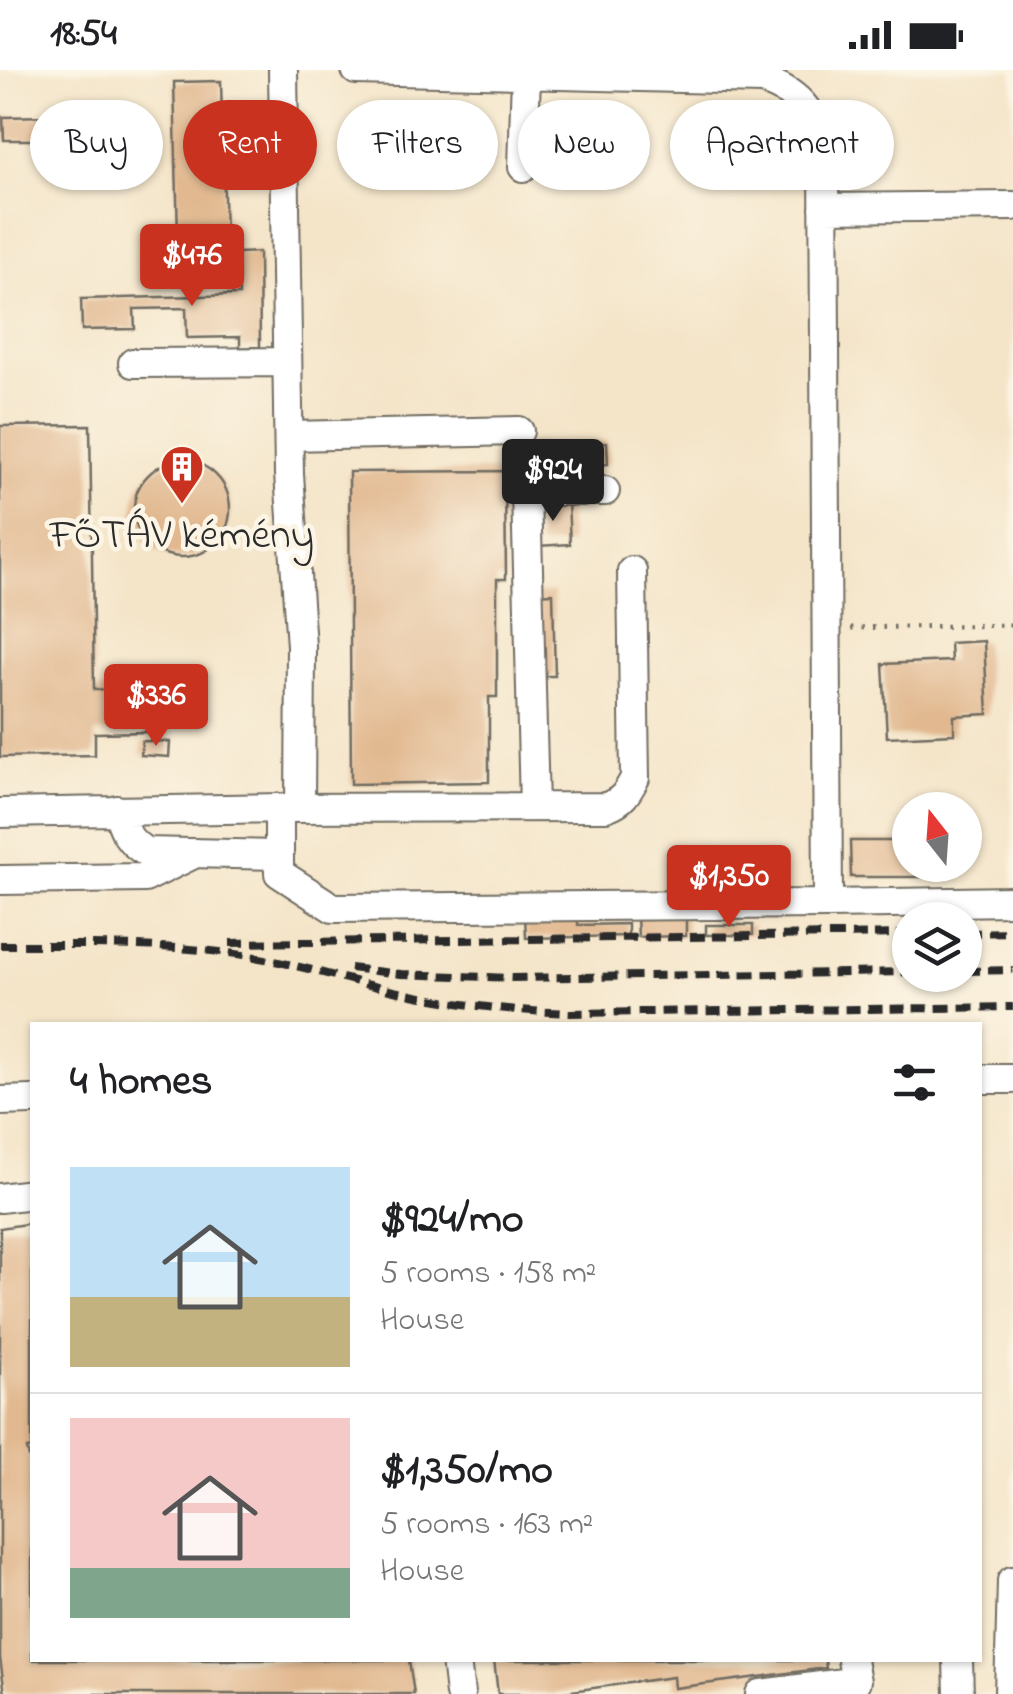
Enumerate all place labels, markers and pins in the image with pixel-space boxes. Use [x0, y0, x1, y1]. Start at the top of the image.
pin: $476 [133, 224, 251, 309]
pin: $924 [494, 439, 612, 524]
building icon: FŐTÁV kémény [159, 444, 205, 505]
place label: FŐTÁV kémény [49, 506, 314, 567]
pin: $336 [97, 664, 215, 749]
pin: $1,350 [648, 845, 810, 930]

